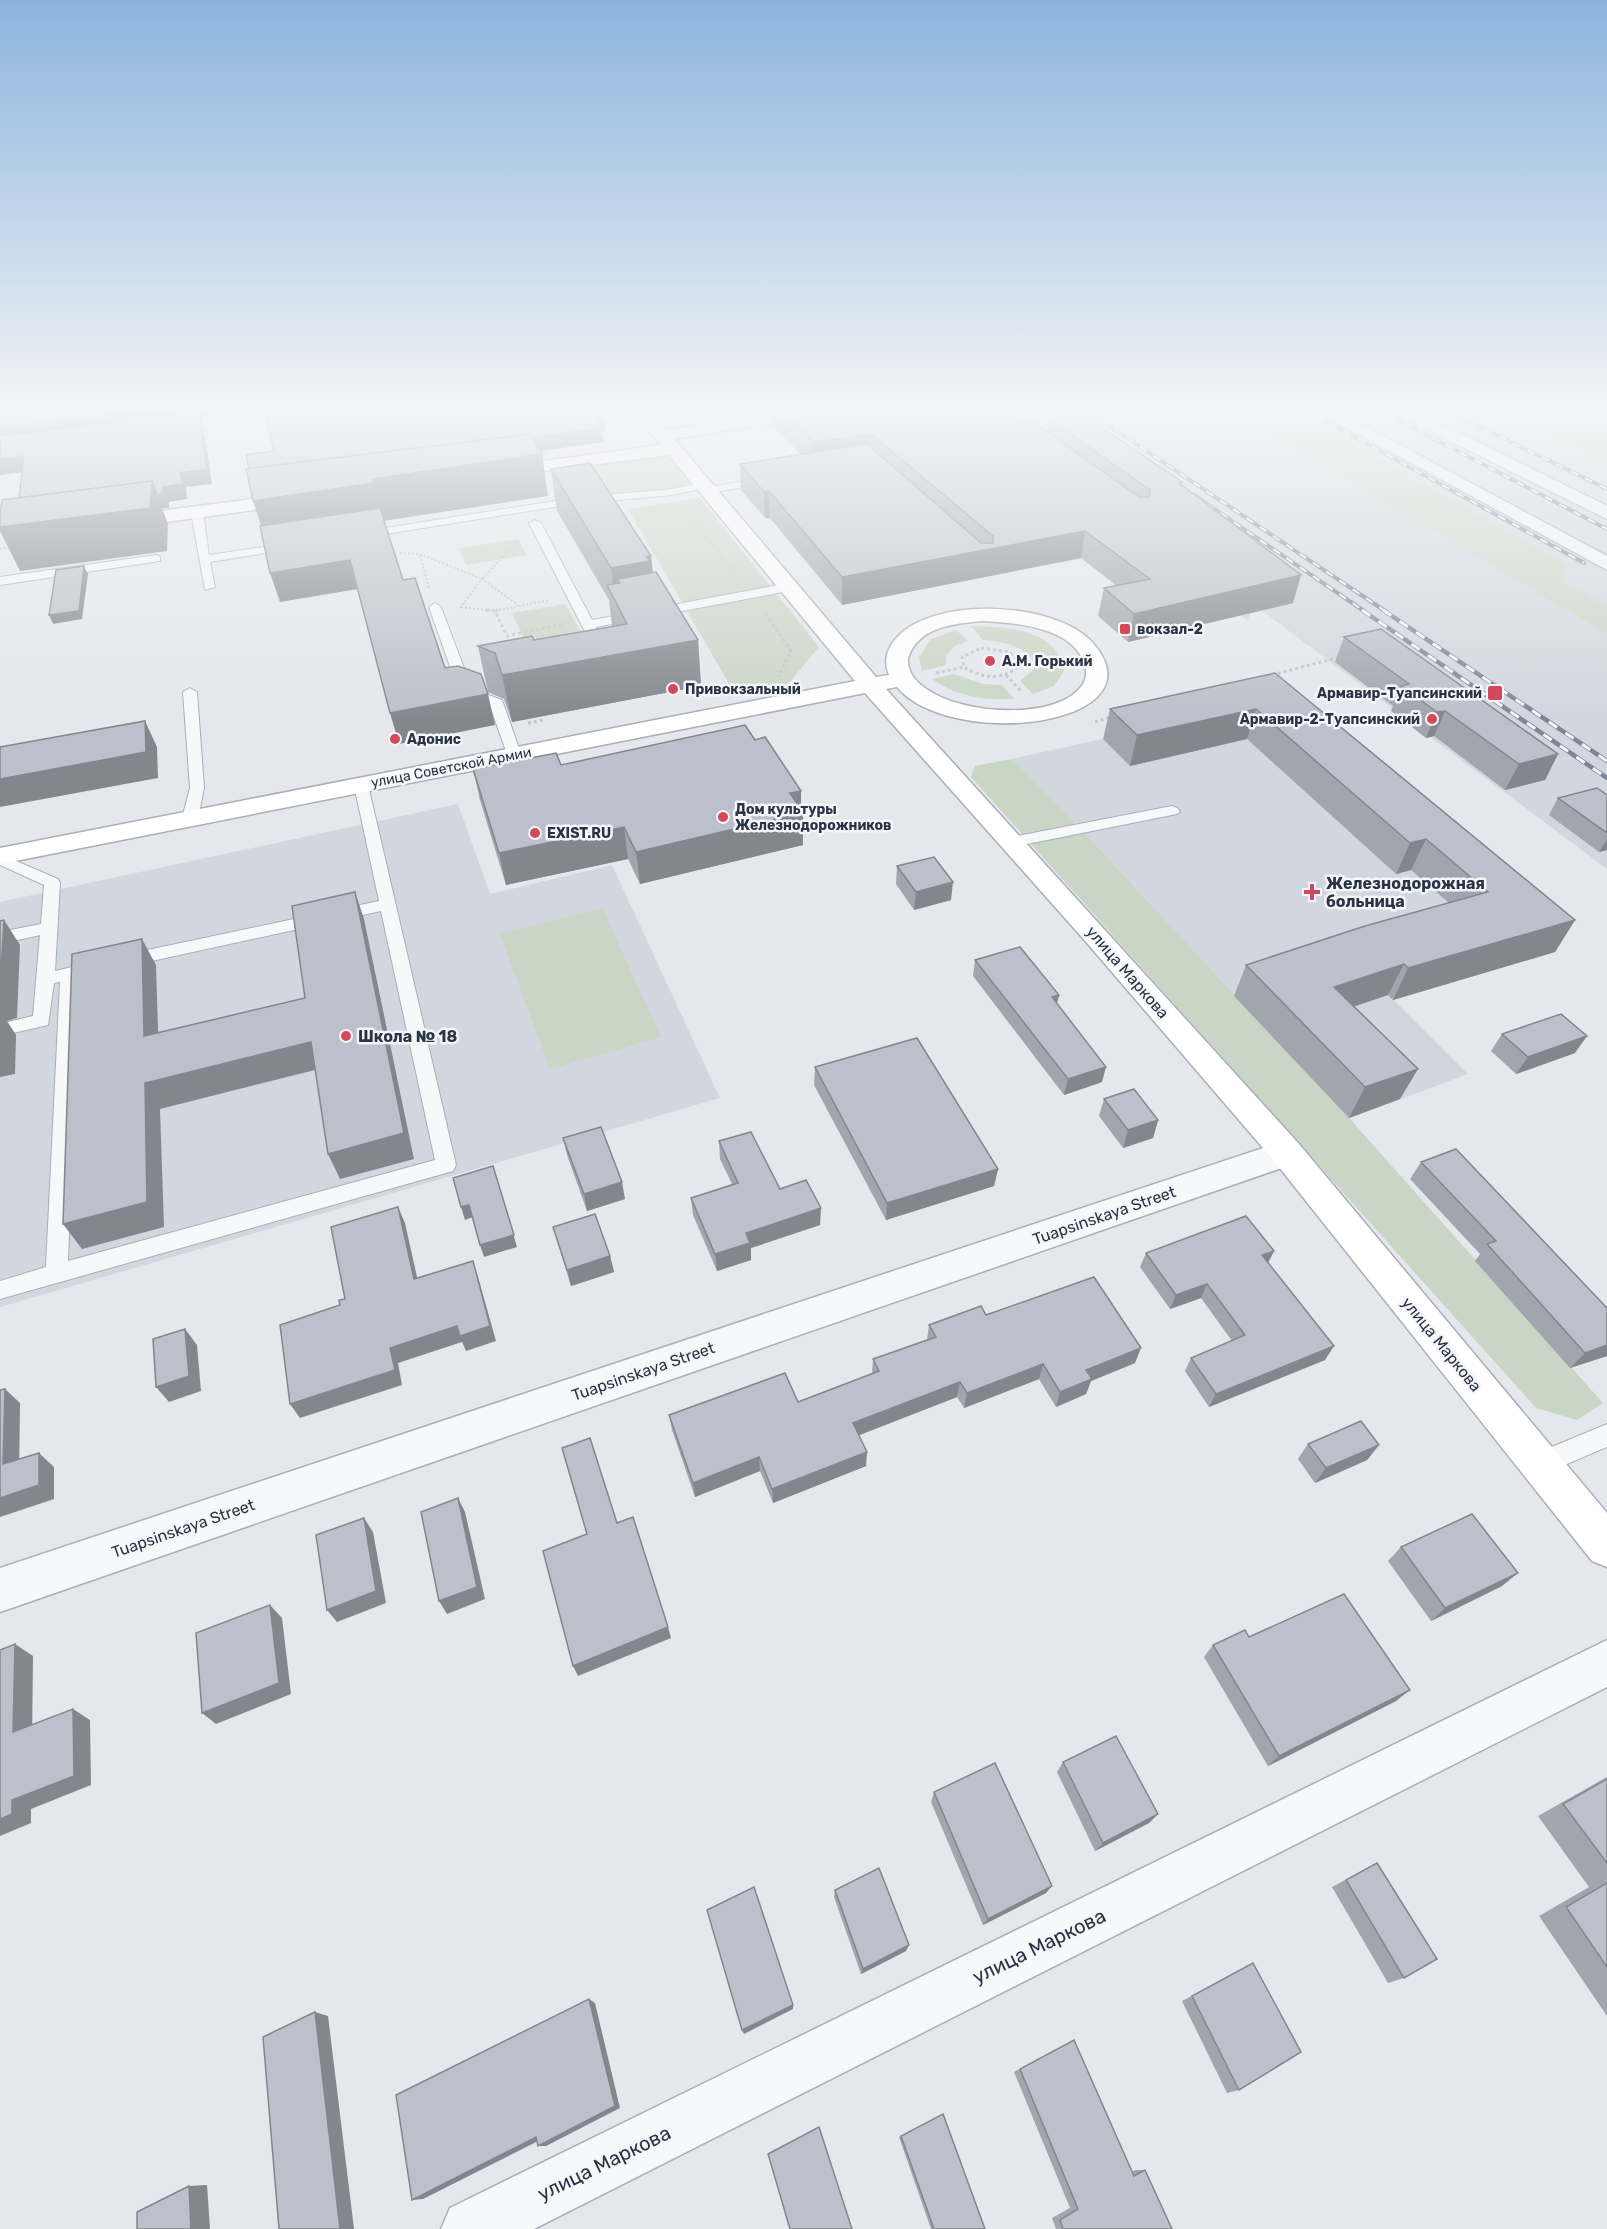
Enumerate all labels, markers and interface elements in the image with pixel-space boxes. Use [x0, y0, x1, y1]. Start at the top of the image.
place label: вокзал-2 [1137, 621, 1203, 638]
marker: вокзал-2 [1118, 622, 1132, 636]
place label: А.М. Горький [1002, 653, 1092, 670]
marker: А.М. Горький [983, 654, 997, 668]
place label: Привокзальный [685, 681, 801, 698]
marker: Привокзальный [666, 682, 680, 696]
marker: Армавир-Туапсинский [1486, 684, 1504, 702]
place label: Армавир-Туапсинский [1317, 685, 1482, 702]
place label: Армавир-2-Туапсинский [1240, 711, 1420, 728]
marker: Армавир-2-Туапсинский [1425, 712, 1439, 726]
place label: Адонис [407, 731, 461, 748]
marker: Адонис [388, 732, 402, 746]
street label: улица Советской Армии [369, 744, 533, 791]
place label: Дом культуры Железнодорожников [735, 801, 892, 834]
marker: Дом культуры Железнодорожников [716, 810, 730, 824]
place label: EXIST.RU [547, 825, 611, 842]
marker: EXIST.RU [528, 826, 542, 840]
place label: Железнодорожная больница [1326, 874, 1485, 911]
marker: Железнодорожная больница [1303, 883, 1321, 901]
street label: улица Маркова [1082, 922, 1173, 1022]
place label: Школа № 18 [358, 1027, 458, 1046]
marker: Школа № 18 [339, 1029, 353, 1043]
street label: Tuapsinskaya Street [1030, 1182, 1178, 1249]
street label: улица Маркова [1398, 1293, 1486, 1395]
street label: Tuapsinskaya Street [569, 1338, 717, 1405]
street label: Tuapsinskaya Street [109, 1495, 257, 1562]
street label: улица Маркова [968, 1903, 1110, 1989]
street label: улица Маркова [533, 2120, 675, 2206]

